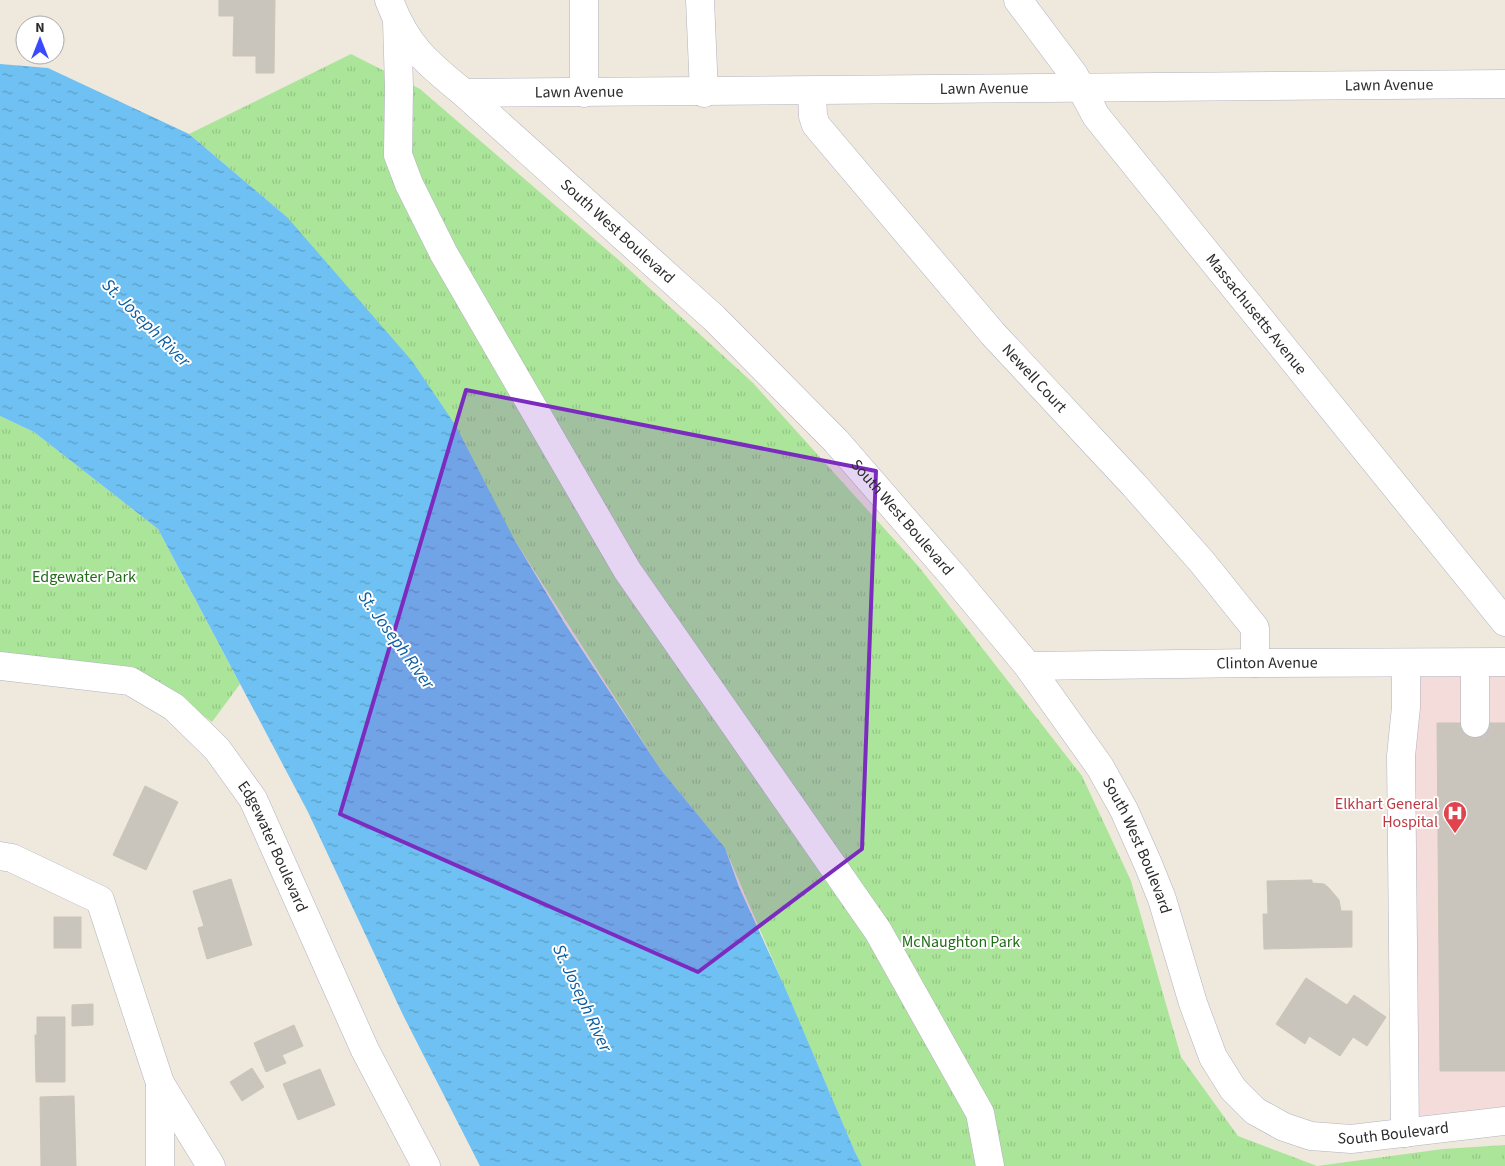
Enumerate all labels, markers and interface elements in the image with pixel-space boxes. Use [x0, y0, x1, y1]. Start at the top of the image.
north arrow [15, 15, 65, 65]
text: N [35, 18, 45, 38]
street label: Lawn Avenue [1345, 74, 1433, 96]
street label: Lawn Avenue [940, 77, 1028, 100]
street label: Lawn Avenue [535, 81, 624, 103]
street label: South West Boulevard [555, 174, 680, 289]
street label: Massachusetts Avenue [1200, 249, 1312, 380]
water label: St. Joseph River [96, 273, 197, 374]
street label: Newell Court [997, 339, 1072, 418]
street label: South West Boulevard [846, 454, 959, 580]
park label: Edgewater Park [32, 566, 136, 588]
water label: St. Joseph River [352, 586, 441, 695]
street label: Clinton Avenue [1216, 652, 1318, 675]
street label: South West Boulevard [1097, 773, 1177, 916]
street label: Edgewater Boulevard [232, 776, 313, 915]
place label: Elkhart General Hospital [1335, 793, 1438, 833]
hospital icon: Elkhart General Hospital [1442, 800, 1468, 834]
park label: McNaughton Park [902, 931, 1020, 953]
water label: St. Joseph River [546, 940, 618, 1057]
street label: South Boulevard [1337, 1117, 1450, 1150]

